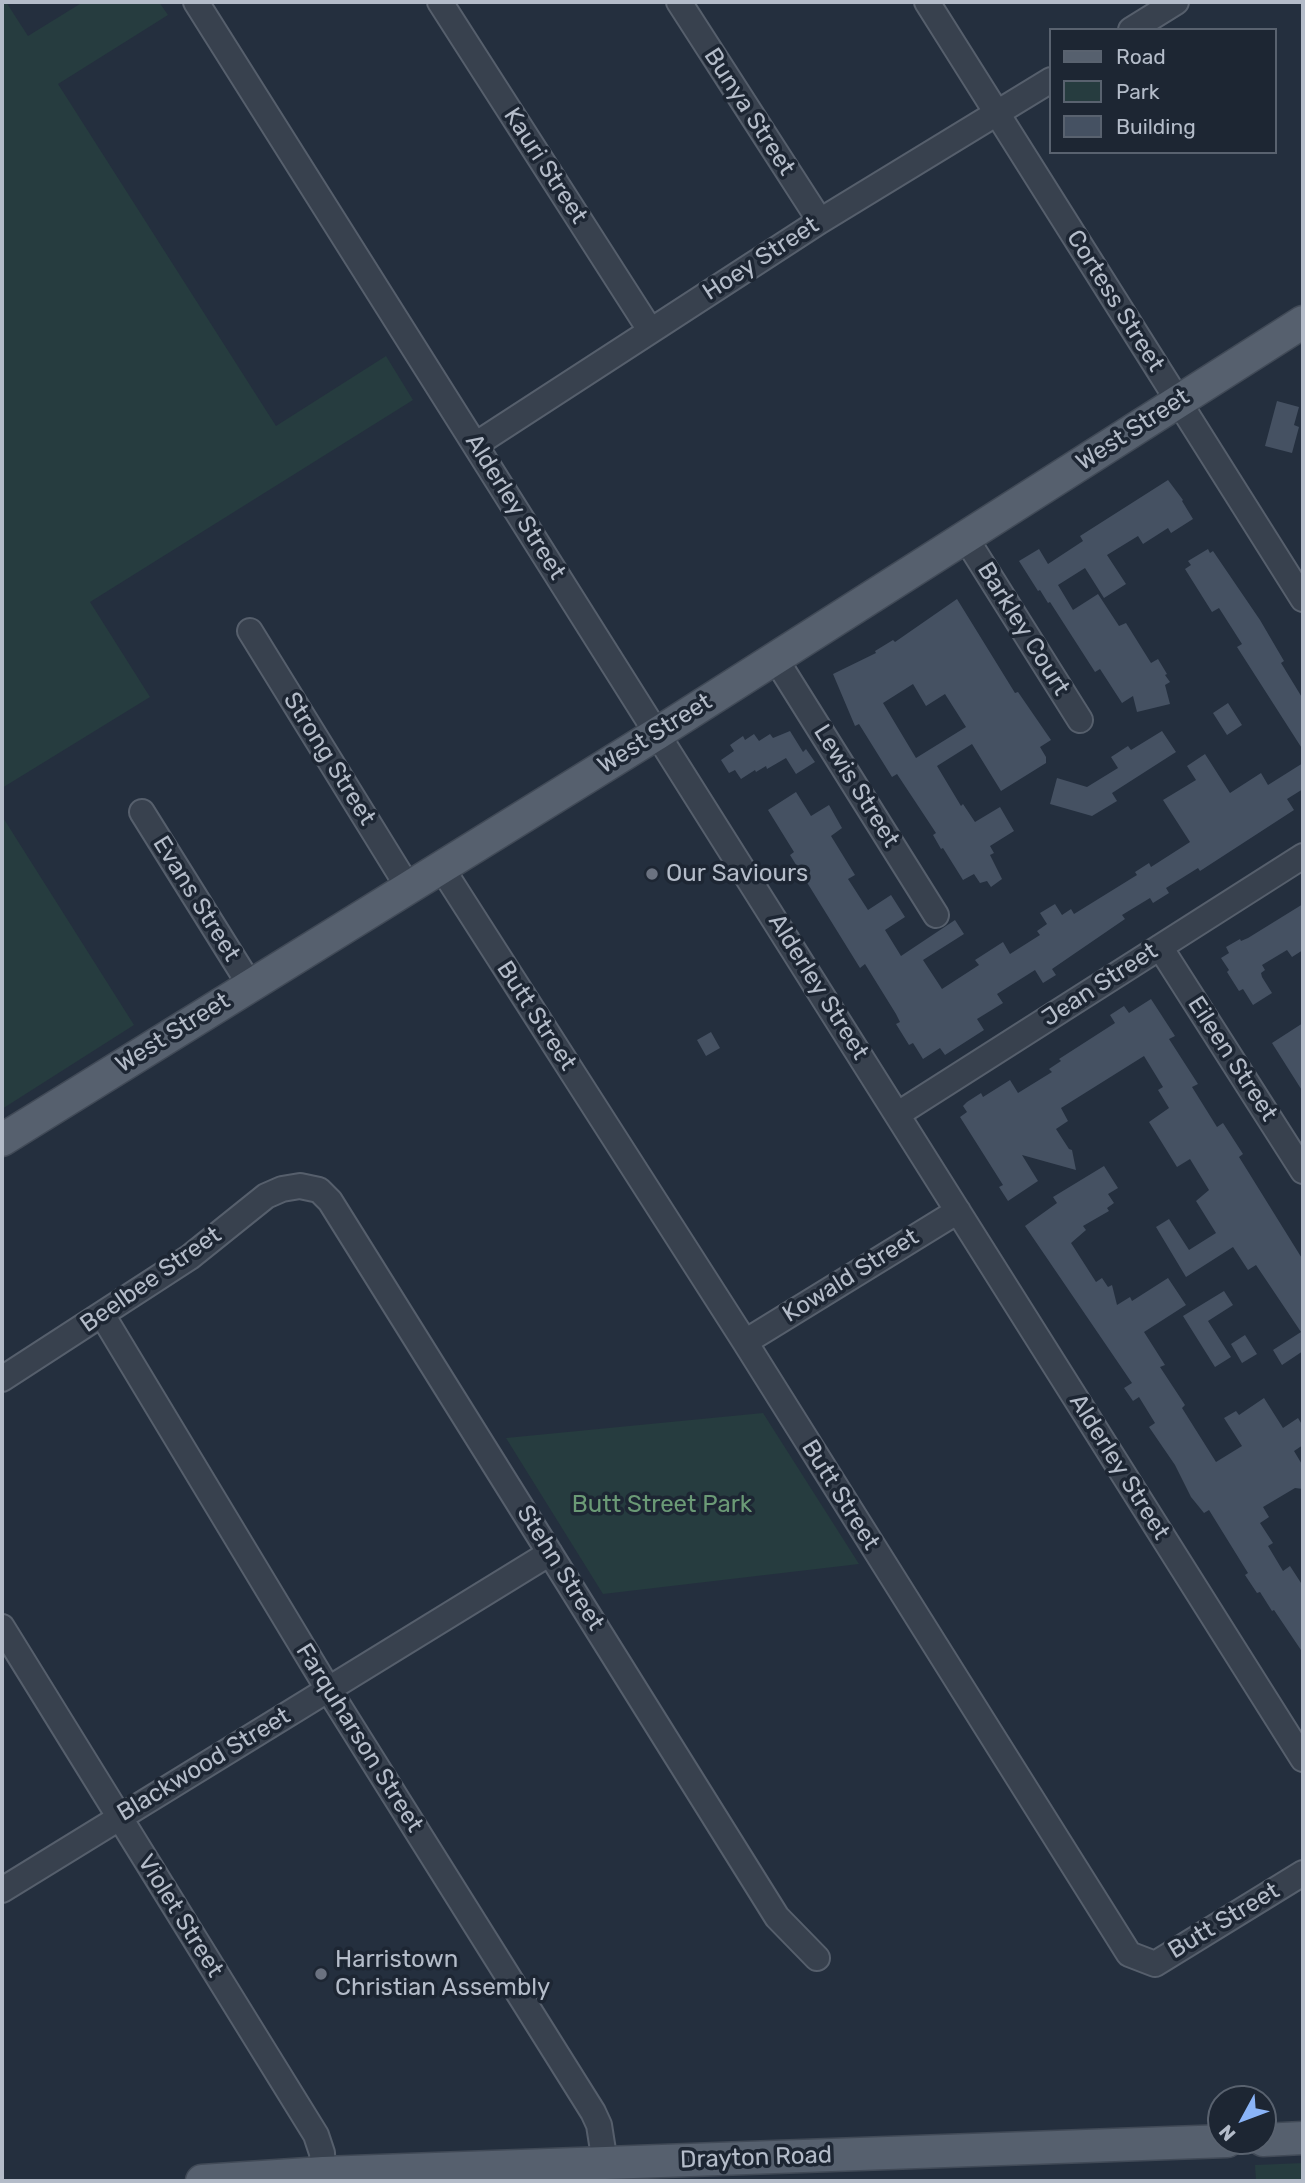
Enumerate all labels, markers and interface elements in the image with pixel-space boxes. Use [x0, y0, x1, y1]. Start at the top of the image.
legend [1050, 28, 1277, 154]
street label: Bunya Street [697, 43, 801, 181]
text: Road [1116, 44, 1166, 69]
text: Park [1116, 79, 1160, 104]
street label: Kauri Street [497, 103, 593, 229]
text: Building [1116, 114, 1196, 139]
street label: Hoey Street [698, 211, 824, 307]
street label: Cortess Street [1060, 225, 1170, 377]
street label: West Street [1071, 383, 1195, 477]
street label: Alderley Street [459, 429, 571, 585]
street label: Barkley Court [971, 557, 1075, 701]
street label: Strong Street [277, 687, 381, 831]
street label: West Street [593, 688, 717, 780]
street label: Lewis Street [807, 719, 905, 853]
street label: Evans Street [146, 831, 246, 967]
place label: Our Saviours [666, 860, 808, 888]
marker: Our Saviours [644, 866, 660, 882]
street label: Alderley Street [762, 909, 874, 1065]
street label: Jean Street [1037, 937, 1163, 1033]
street label: Butt Street [490, 956, 582, 1076]
street label: West Street [111, 987, 235, 1079]
street label: Eileen Street [1181, 991, 1283, 1127]
street label: Beelbee Street [75, 1221, 227, 1339]
street label: Kowald Street [778, 1223, 924, 1329]
street label: Alderley Street [1063, 1389, 1175, 1545]
street label: Butt Street [795, 1435, 885, 1555]
park label: Butt Street Park [572, 1491, 752, 1519]
street label: Stehn Street [510, 1500, 610, 1636]
street label: Farquharson Street [289, 1638, 429, 1838]
street label: Blackwood Street [112, 1702, 296, 1828]
street label: Violet Street [131, 1849, 229, 1983]
street label: Butt Street [1163, 1877, 1285, 1965]
place label: Harristown Christian Assembly [335, 1946, 550, 2002]
marker: Harristown Christian Assembly [313, 1966, 329, 1982]
north arrow [1207, 2085, 1277, 2155]
text: N [1214, 2120, 1240, 2146]
street label: Drayton Road [679, 2141, 833, 2175]

